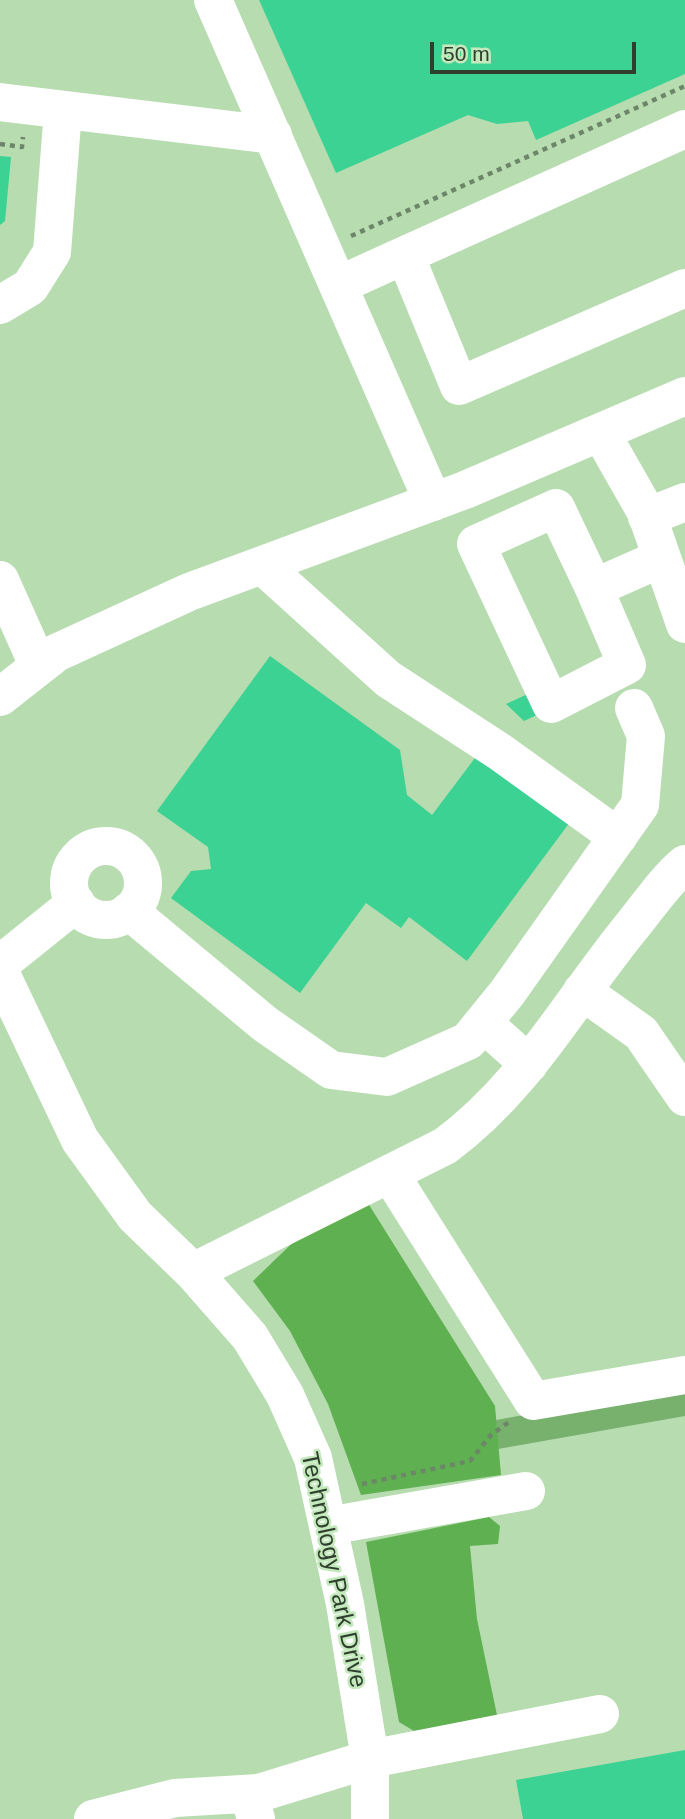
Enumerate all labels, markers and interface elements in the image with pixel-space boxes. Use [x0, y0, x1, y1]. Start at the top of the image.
scale bar [433, 28, 640, 72]
text: 50 m [443, 42, 490, 65]
street label: Technology Park Drive [294, 1450, 372, 1690]

